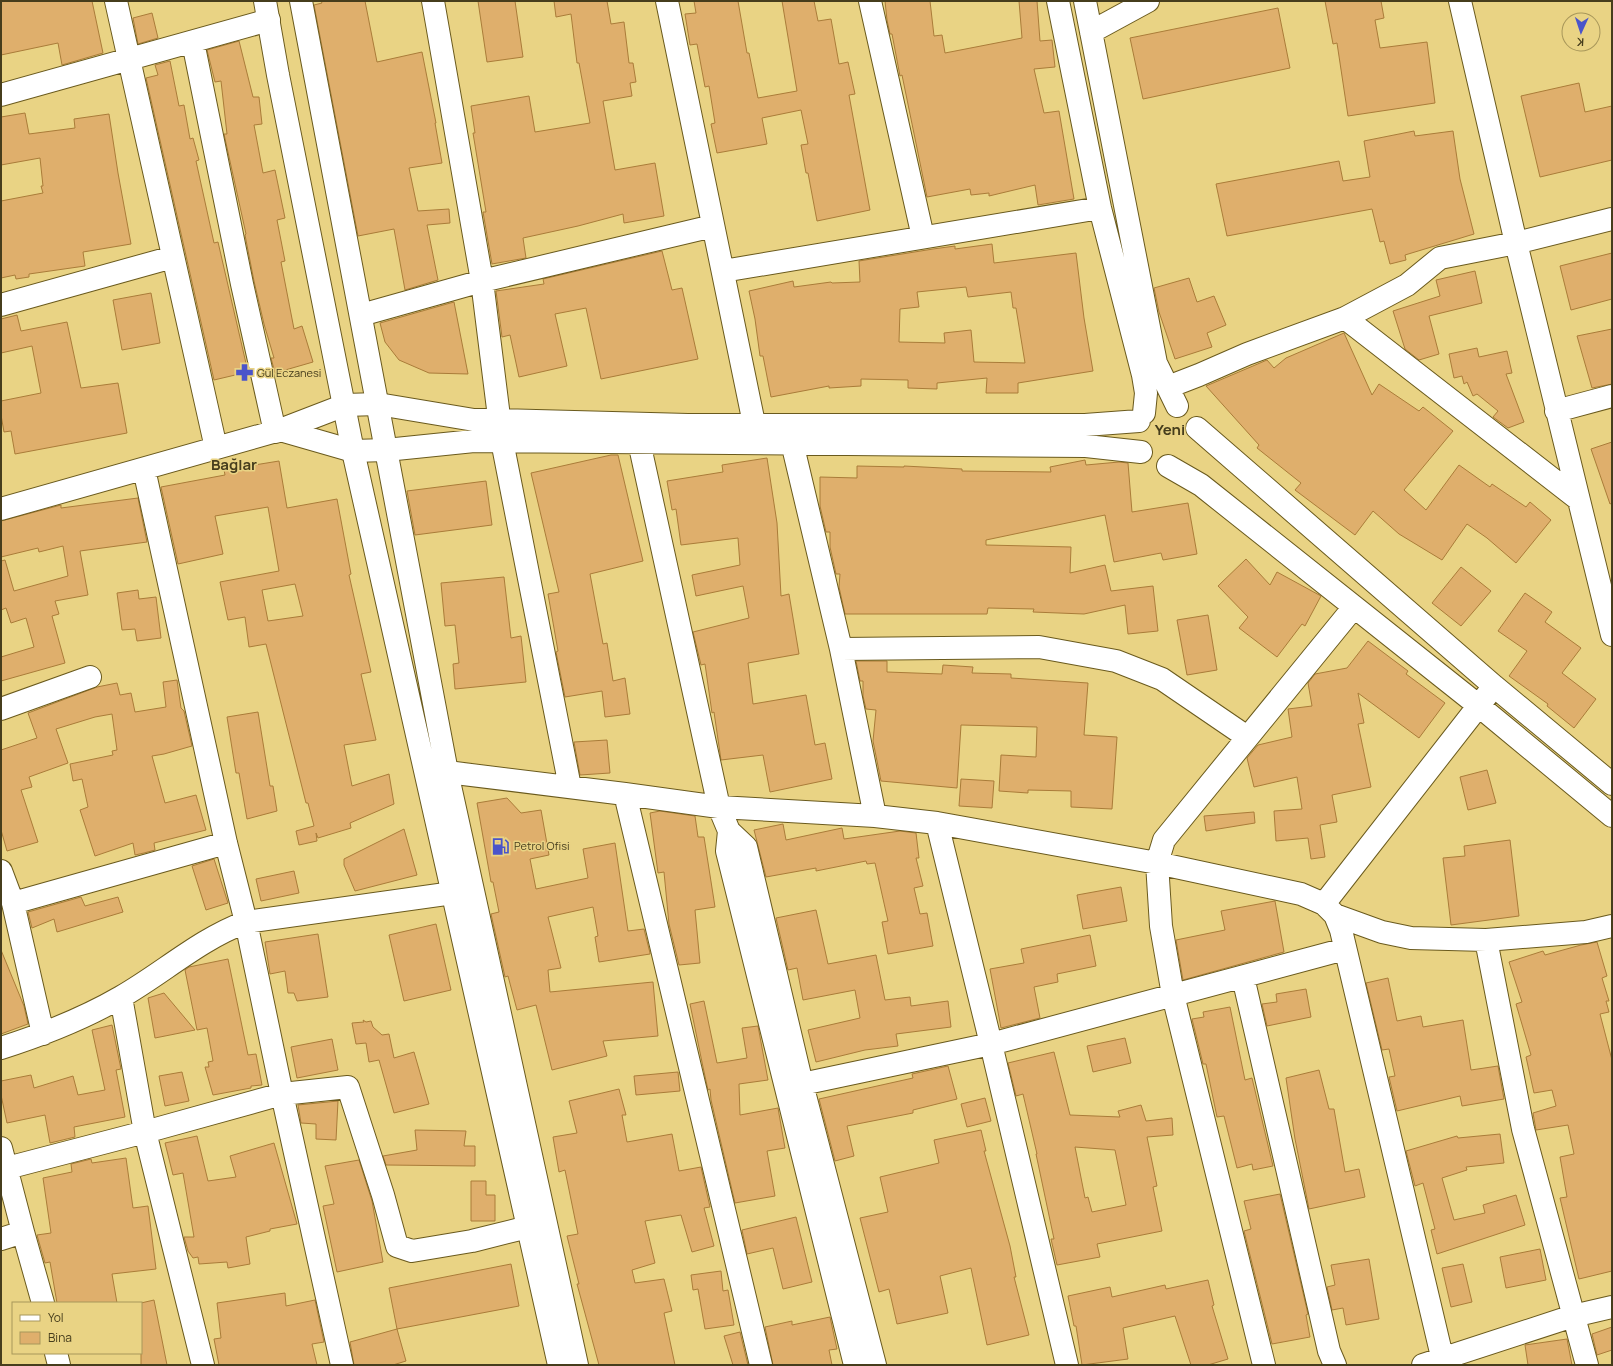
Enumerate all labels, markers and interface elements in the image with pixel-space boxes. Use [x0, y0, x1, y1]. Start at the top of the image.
north arrow [1561, 12, 1601, 52]
text: K [1576, 35, 1584, 50]
pharmacy icon: Gül Eczanesi [234, 363, 254, 383]
place label: Gül Eczanesi [257, 365, 321, 380]
district label: Yeni [1155, 419, 1185, 440]
district label: Bağlar [211, 454, 257, 475]
fuel station icon: Petrol Ofisi [491, 836, 511, 856]
place label: Petrol Ofisi [514, 838, 570, 853]
legend [12, 1302, 142, 1354]
text: Yol [48, 1309, 64, 1326]
text: Bina [48, 1329, 72, 1346]

